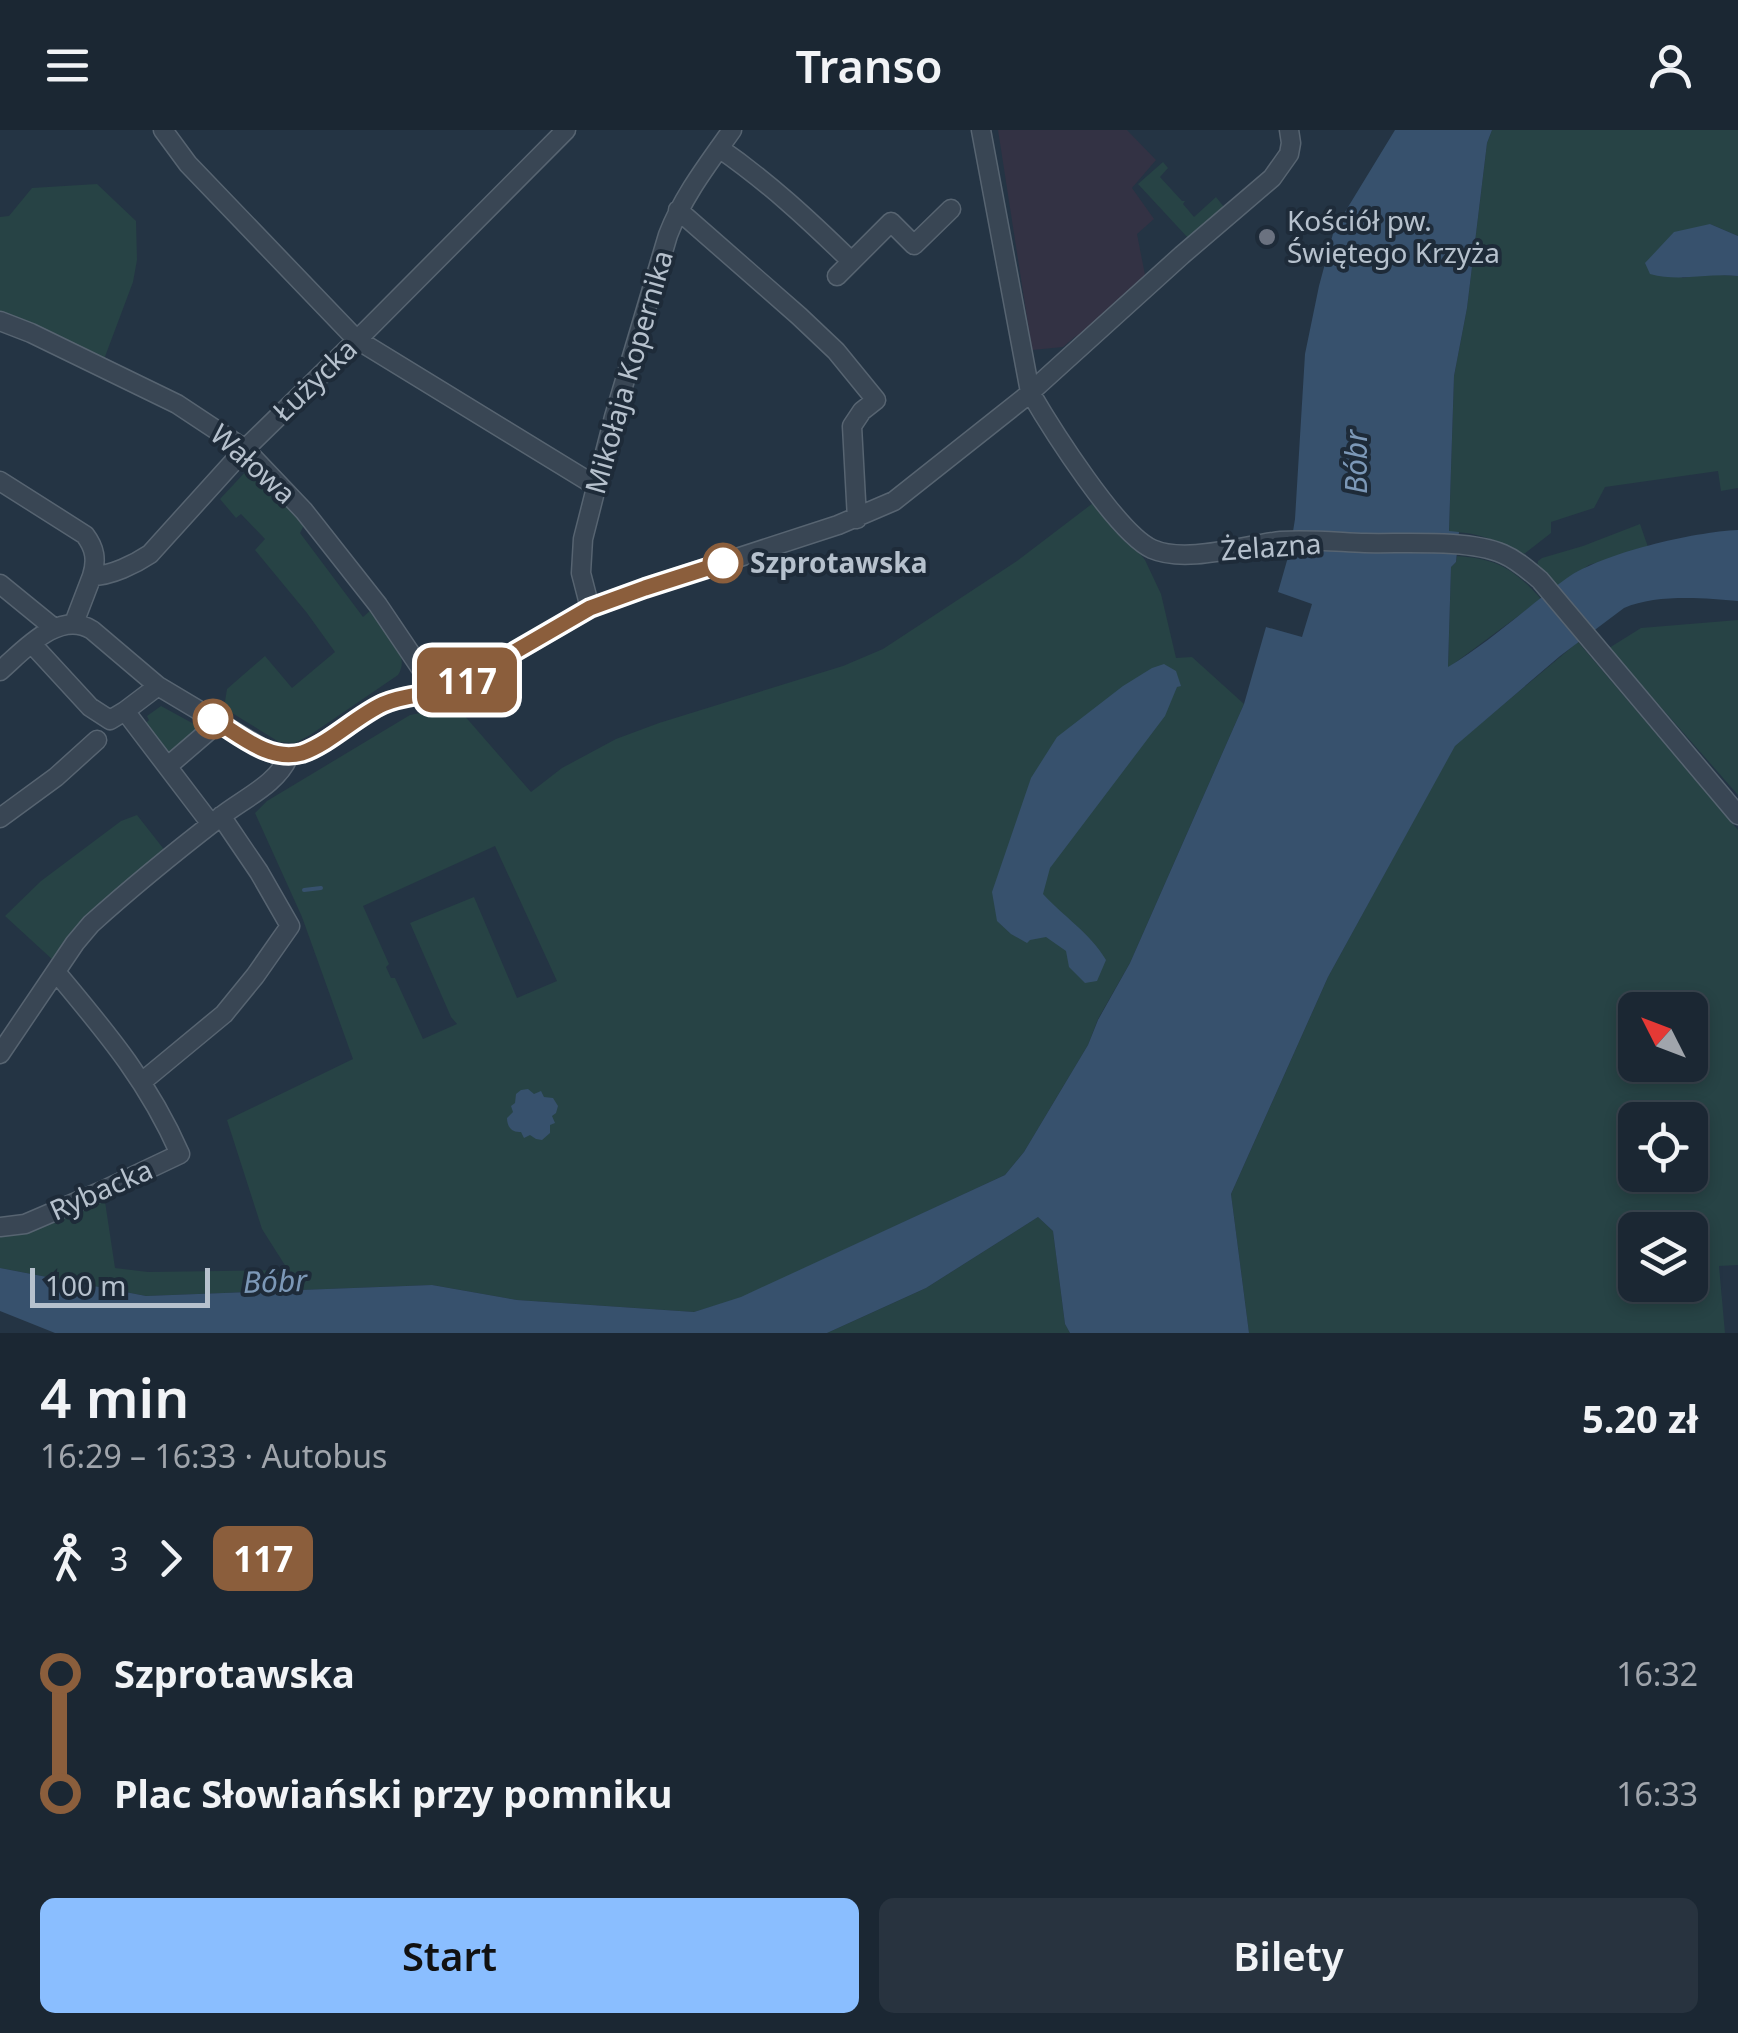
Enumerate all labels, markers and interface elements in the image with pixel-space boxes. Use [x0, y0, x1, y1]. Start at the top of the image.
text: Transo [796, 35, 942, 96]
icon: menu [40, 38, 95, 93]
icon: person [1643, 38, 1698, 93]
place label: Kościół pw. Świętego Krzyża [1287, 201, 1500, 271]
marker: Kościół pw. Świętego Krzyża [1256, 226, 1278, 248]
street label: Mikołaja Kopernika [575, 246, 681, 498]
street label: Łużycka [264, 330, 365, 429]
street label: Wałowa [203, 415, 304, 512]
water label: Bóbr [1335, 429, 1376, 494]
street label: Żelazna [1219, 524, 1323, 568]
place label: Szprotawska [750, 543, 927, 581]
marker: Szprotawska [704, 544, 742, 582]
line badge: 117 [410, 648, 524, 712]
text: 117 [437, 657, 497, 704]
unlabelled marker [194, 700, 232, 738]
north arrow [1618, 992, 1708, 1082]
map controls [1618, 992, 1708, 1302]
button: locate [1618, 1102, 1708, 1192]
street label: Rybacka [43, 1150, 158, 1229]
button: layers [1618, 1212, 1708, 1302]
water label: Bóbr [242, 1259, 309, 1302]
scale bar [30, 1263, 210, 1308]
text: 100 m [45, 1266, 127, 1304]
text: 4 min [40, 1359, 189, 1434]
text: 5.20 zł [1582, 1392, 1698, 1444]
text: 16:29 – 16:33 · Autobus [40, 1434, 387, 1477]
icon: walk [40, 1531, 95, 1586]
icon: forward [143, 1531, 198, 1586]
text: 117 [233, 1535, 293, 1582]
text: 3 [110, 1537, 128, 1580]
text: Szprotawska [114, 1647, 355, 1699]
text: 16:32 [1616, 1652, 1698, 1695]
text: Plac Słowiański przy pomniku [114, 1767, 672, 1819]
text: 16:33 [1616, 1772, 1698, 1815]
button: Start [40, 1898, 859, 2013]
button: Bilety [879, 1898, 1698, 2013]

